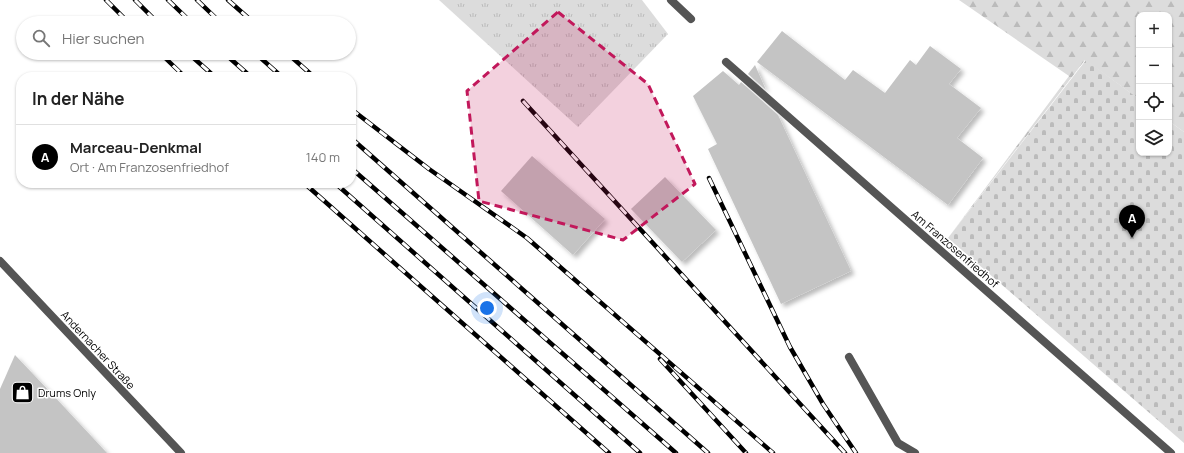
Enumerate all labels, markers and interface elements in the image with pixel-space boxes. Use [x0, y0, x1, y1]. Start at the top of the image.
map controls [1136, 12, 1172, 156]
button: + [1136, 12, 1172, 48]
search box [16, 16, 356, 60]
icon: search [30, 27, 52, 49]
text: Hier suchen [62, 28, 144, 49]
button: − [1136, 48, 1172, 84]
button: locate [1136, 84, 1172, 120]
text: In der Nähe [32, 87, 125, 110]
button: layers [1136, 120, 1172, 156]
text: Marceau-Denkmal [70, 137, 202, 158]
text: A [41, 148, 49, 166]
text: 140 m [306, 148, 340, 166]
text: Ort · Am Franzosenfriedhof [70, 158, 229, 176]
pin: A [1119, 205, 1145, 238]
street label: Am Franzosenfriedhof [908, 206, 1002, 291]
your location [477, 298, 497, 318]
street label: Andernacher Straße [58, 307, 139, 393]
shop icon: Drums Only [9, 380, 35, 406]
place label: Drums Only [38, 385, 96, 400]

